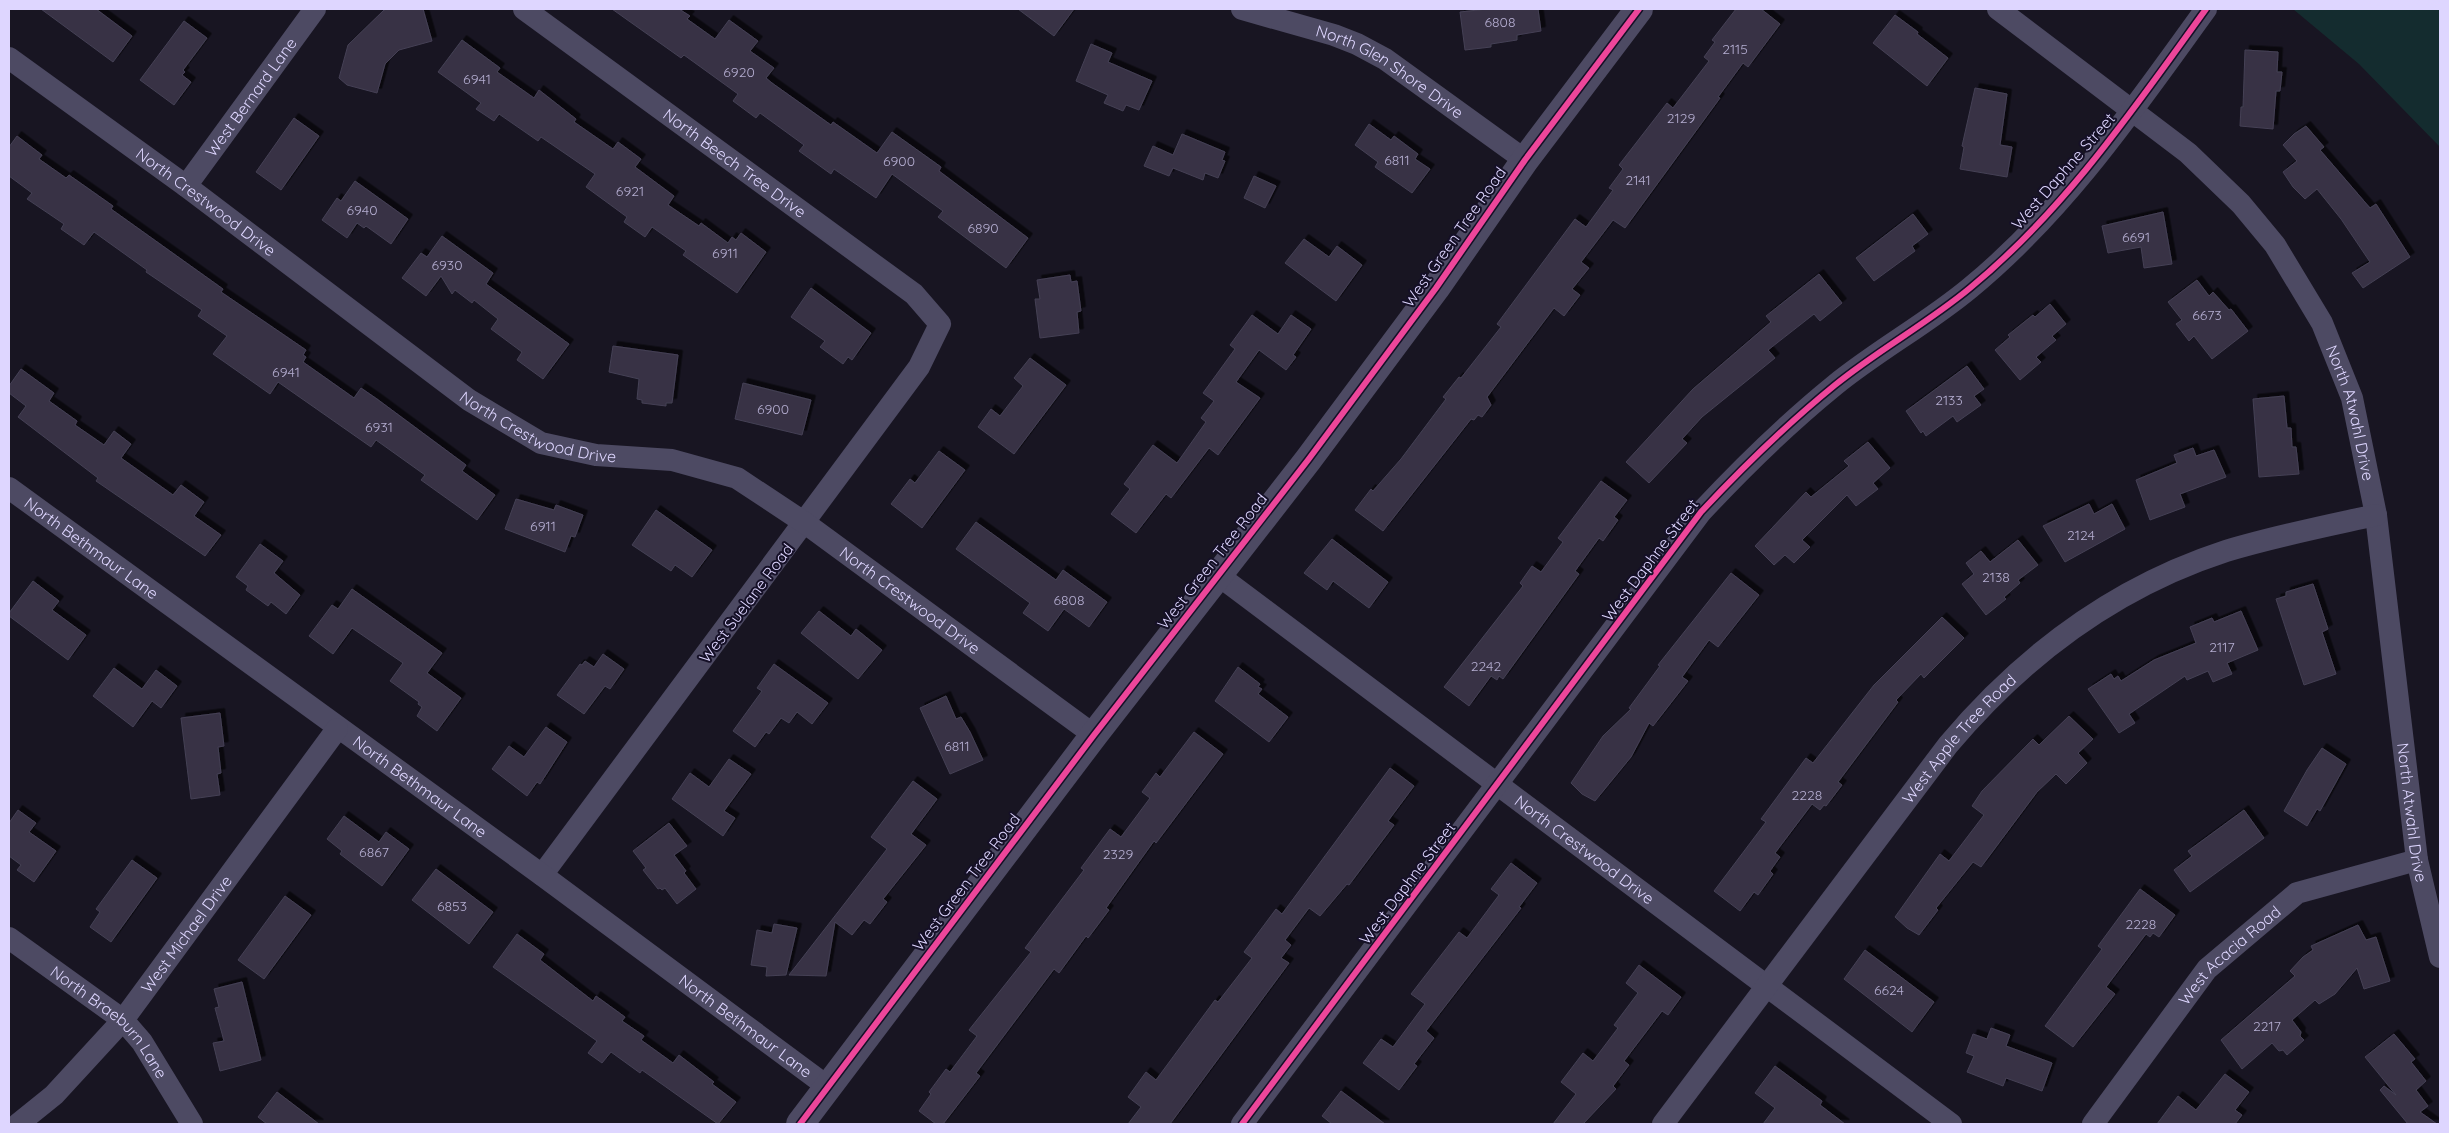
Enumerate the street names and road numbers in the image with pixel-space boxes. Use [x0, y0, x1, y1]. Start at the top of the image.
street label: North Glen Shore Drive [1314, 20, 1468, 122]
street label: West Bernard Lane [201, 34, 301, 161]
street label: North Beech Tree Drive [659, 104, 810, 222]
street label: West Daphne Street [2007, 109, 2119, 233]
street label: North Crestwood Drive [132, 143, 280, 260]
street label: West Green Tree Road [1398, 163, 1510, 311]
street label: North Atwahl Drive [2322, 342, 2379, 482]
street label: North Crestwood Drive [456, 387, 617, 466]
street label: West Green Tree Road [1153, 489, 1271, 633]
street label: North Bethmaur Lane [21, 493, 162, 603]
street label: West Daphne Street [1598, 495, 1702, 625]
street label: West Suelane Road [695, 539, 797, 667]
street label: North Crestwood Drive [836, 542, 984, 658]
street label: West Apple Tree Road [1898, 670, 2020, 808]
street label: North Bethmaur Lane [349, 731, 491, 842]
street label: North Atwahl Drive [2393, 742, 2432, 884]
street label: North Crestwood Drive [1511, 791, 1658, 908]
street label: West Green Tree Road [908, 809, 1024, 955]
street label: West Daphne Street [1355, 818, 1459, 948]
street label: West Michael Drive [136, 871, 236, 997]
street label: West Acacia Road [2174, 901, 2285, 1009]
street label: North Braeburn Lane [47, 961, 172, 1082]
street label: North Bethmaur Lane [675, 970, 816, 1082]

